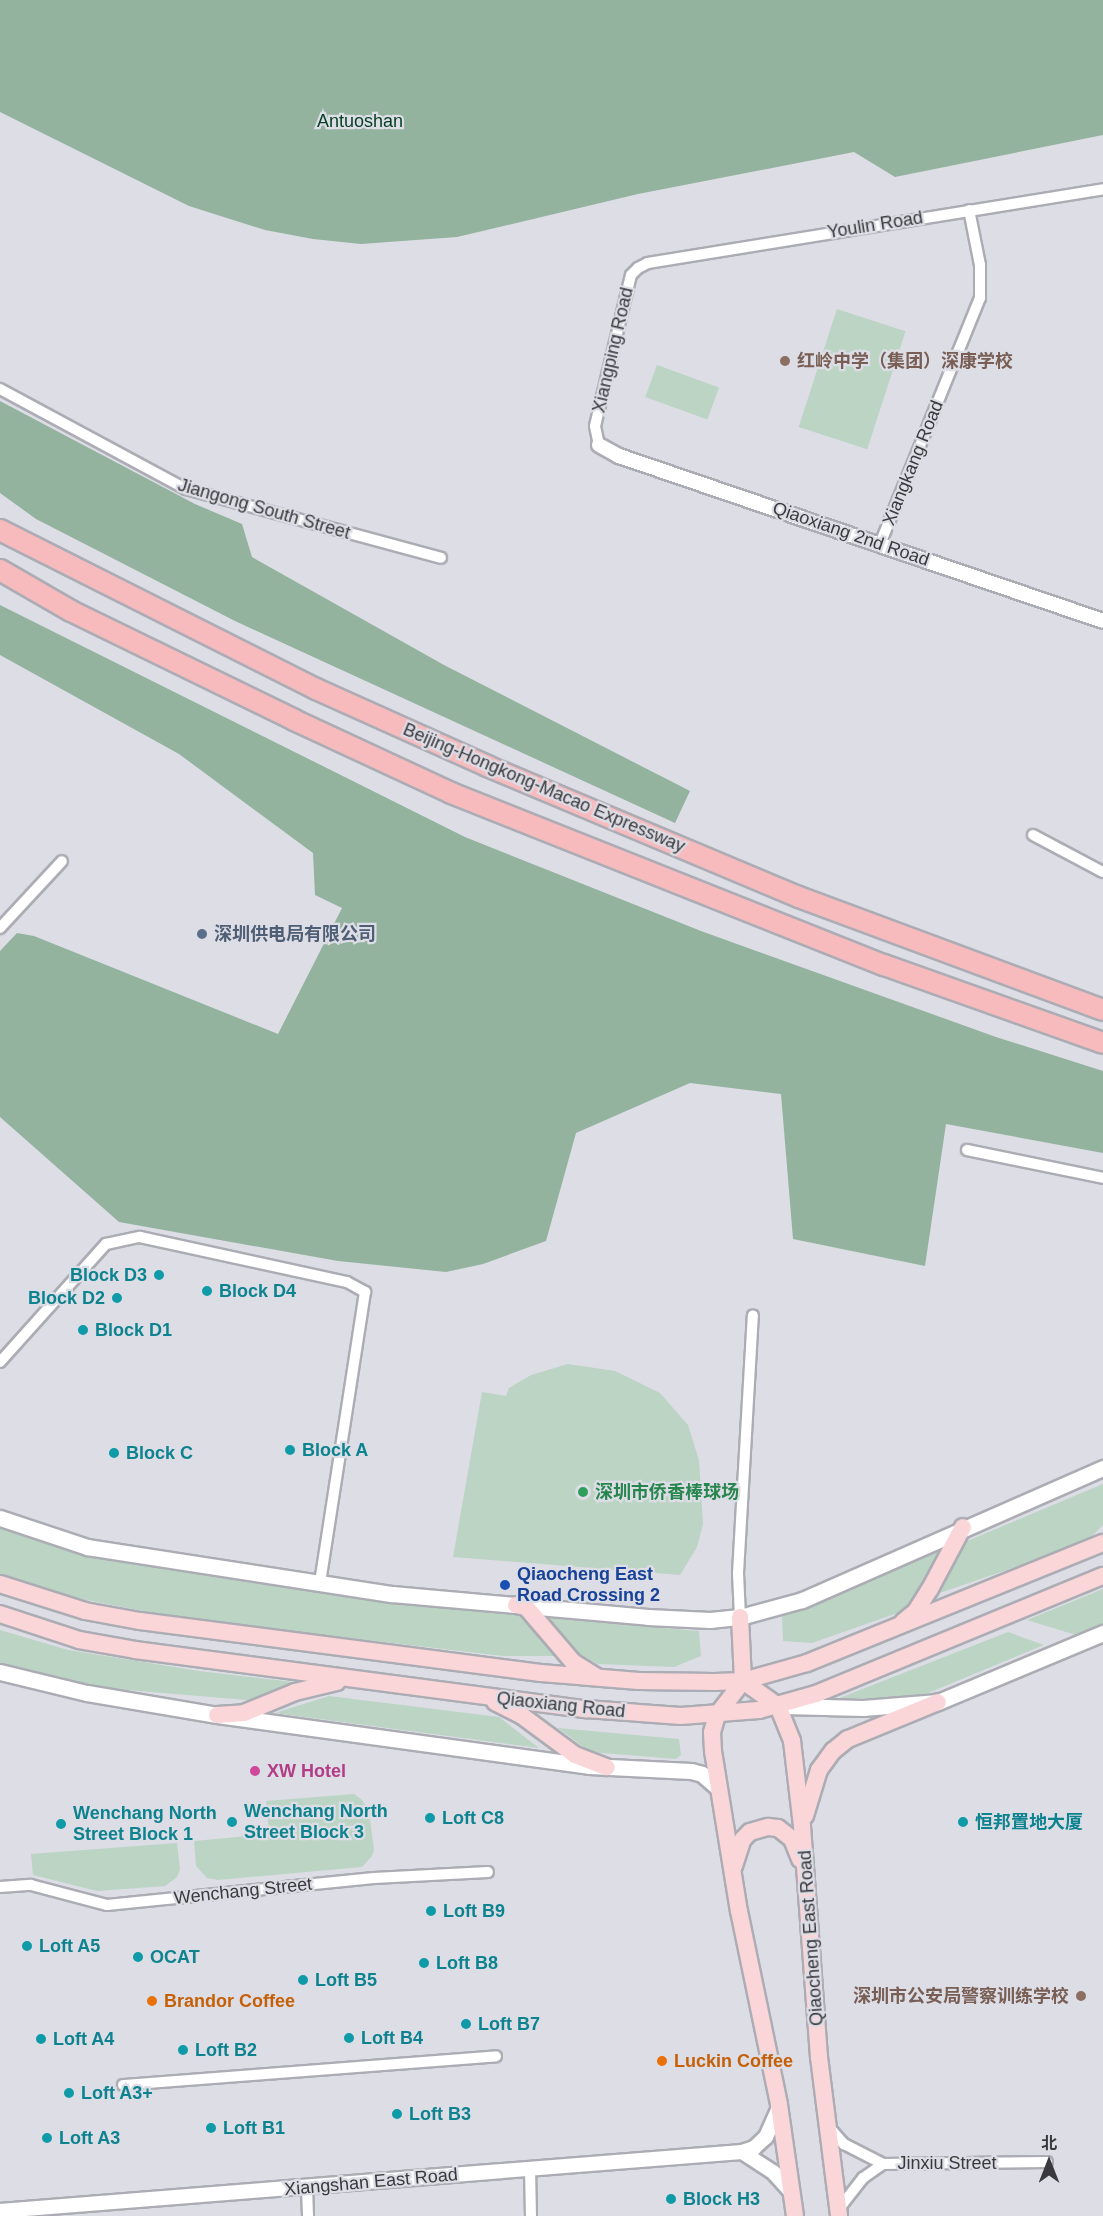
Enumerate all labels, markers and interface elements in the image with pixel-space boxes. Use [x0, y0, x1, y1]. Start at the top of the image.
park label: Antuoshan [317, 110, 403, 132]
street label: Youlin Road [826, 207, 924, 243]
street label: Xiangping Road [588, 285, 638, 415]
place label: 红岭中学（集团）深康学校 [797, 350, 1013, 372]
marker: 红岭中学（集团）深康学校 [778, 354, 792, 368]
street label: Xiangkang Road [878, 397, 948, 529]
street label: Jiangong South Street [175, 474, 353, 544]
street label: Qiaoxiang 2nd Road [770, 497, 932, 571]
street label: Beijing-Hongkong-Macao Expressway [400, 719, 688, 857]
place label: 深圳供电局有限公司 [214, 923, 376, 945]
marker: 深圳供电局有限公司 [195, 927, 209, 941]
place label: Block D3 [70, 1264, 147, 1286]
marker: Block D3 [152, 1268, 166, 1282]
place label: Block D4 [219, 1280, 296, 1302]
marker: Block D4 [200, 1284, 214, 1298]
place label: Block D2 [28, 1287, 105, 1309]
marker: Block D2 [110, 1291, 124, 1305]
place label: Block D1 [95, 1319, 172, 1341]
marker: Block D1 [76, 1323, 90, 1337]
place label: Block A [302, 1439, 369, 1461]
place label: Block C [126, 1442, 193, 1464]
marker: Block A [283, 1443, 297, 1457]
marker: Block C [107, 1446, 121, 1460]
place label: 深圳市侨香棒球场 [595, 1481, 739, 1503]
marker: 深圳市侨香棒球场 [576, 1485, 590, 1499]
place label: Qiaocheng East Road Crossing 2 [517, 1564, 660, 1606]
marker: Qiaocheng East Road Crossing 2 [498, 1578, 512, 1592]
street label: Qiaoxiang Road [496, 1688, 626, 1722]
place label: XW Hotel [267, 1760, 346, 1782]
marker: XW Hotel [248, 1764, 262, 1778]
place label: Wenchang North Street Block 3 [244, 1801, 388, 1844]
place label: Wenchang North Street Block 1 [73, 1803, 217, 1846]
place label: Loft C8 [442, 1807, 504, 1829]
marker: Loft C8 [423, 1811, 437, 1825]
place label: 恒邦置地大厦 [975, 1811, 1083, 1833]
marker: Wenchang North Street Block 3 [225, 1815, 239, 1829]
marker: 恒邦置地大厦 [956, 1815, 970, 1829]
marker: Wenchang North Street Block 1 [54, 1817, 68, 1831]
street label: Qiaocheng East Road [794, 1849, 828, 2027]
street label: Wenchang Street [173, 1873, 313, 1909]
place label: Loft B9 [443, 1900, 505, 1922]
marker: Loft B9 [424, 1904, 438, 1918]
place label: Loft A5 [39, 1935, 101, 1957]
marker: Loft A5 [20, 1939, 34, 1953]
place label: OCAT [150, 1946, 200, 1968]
marker: OCAT [131, 1950, 145, 1964]
place label: Loft B8 [436, 1952, 498, 1974]
marker: Loft B8 [417, 1956, 431, 1970]
place label: Loft B5 [315, 1969, 377, 1991]
marker: Loft B5 [296, 1973, 310, 1987]
place label: 深圳市公安局警察训练学校 [853, 1985, 1069, 2007]
marker: 深圳市公安局警察训练学校 [1074, 1989, 1088, 2003]
place label: Brandor Coffee [164, 1990, 295, 2012]
marker: Brandor Coffee [145, 1994, 159, 2008]
place label: Loft B7 [478, 2013, 540, 2035]
marker: Loft B7 [459, 2017, 473, 2031]
place label: Loft B4 [361, 2027, 423, 2049]
place label: Loft A4 [53, 2028, 115, 2050]
marker: Loft B4 [342, 2031, 356, 2045]
marker: Loft A4 [34, 2032, 48, 2046]
place label: Loft B2 [195, 2039, 257, 2061]
marker: Loft B2 [176, 2043, 190, 2057]
place label: Luckin Coffee [674, 2050, 793, 2072]
marker: Luckin Coffee [655, 2054, 669, 2068]
place label: Loft A3+ [81, 2082, 154, 2104]
marker: Loft A3+ [62, 2086, 76, 2100]
place label: Loft B3 [409, 2103, 471, 2125]
marker: Loft B3 [390, 2107, 404, 2121]
place label: Loft B1 [223, 2117, 285, 2139]
marker: Loft B1 [204, 2121, 218, 2135]
place label: Loft A3 [59, 2127, 121, 2149]
marker: Loft A3 [40, 2131, 54, 2145]
north arrow [1019, 2132, 1079, 2192]
text: 北 [1041, 2135, 1057, 2152]
street label: Jinxiu Street [897, 2152, 997, 2174]
street label: Xiangshan East Road [283, 2164, 459, 2200]
place label: Block H3 [683, 2188, 760, 2210]
marker: Block H3 [664, 2192, 678, 2206]

